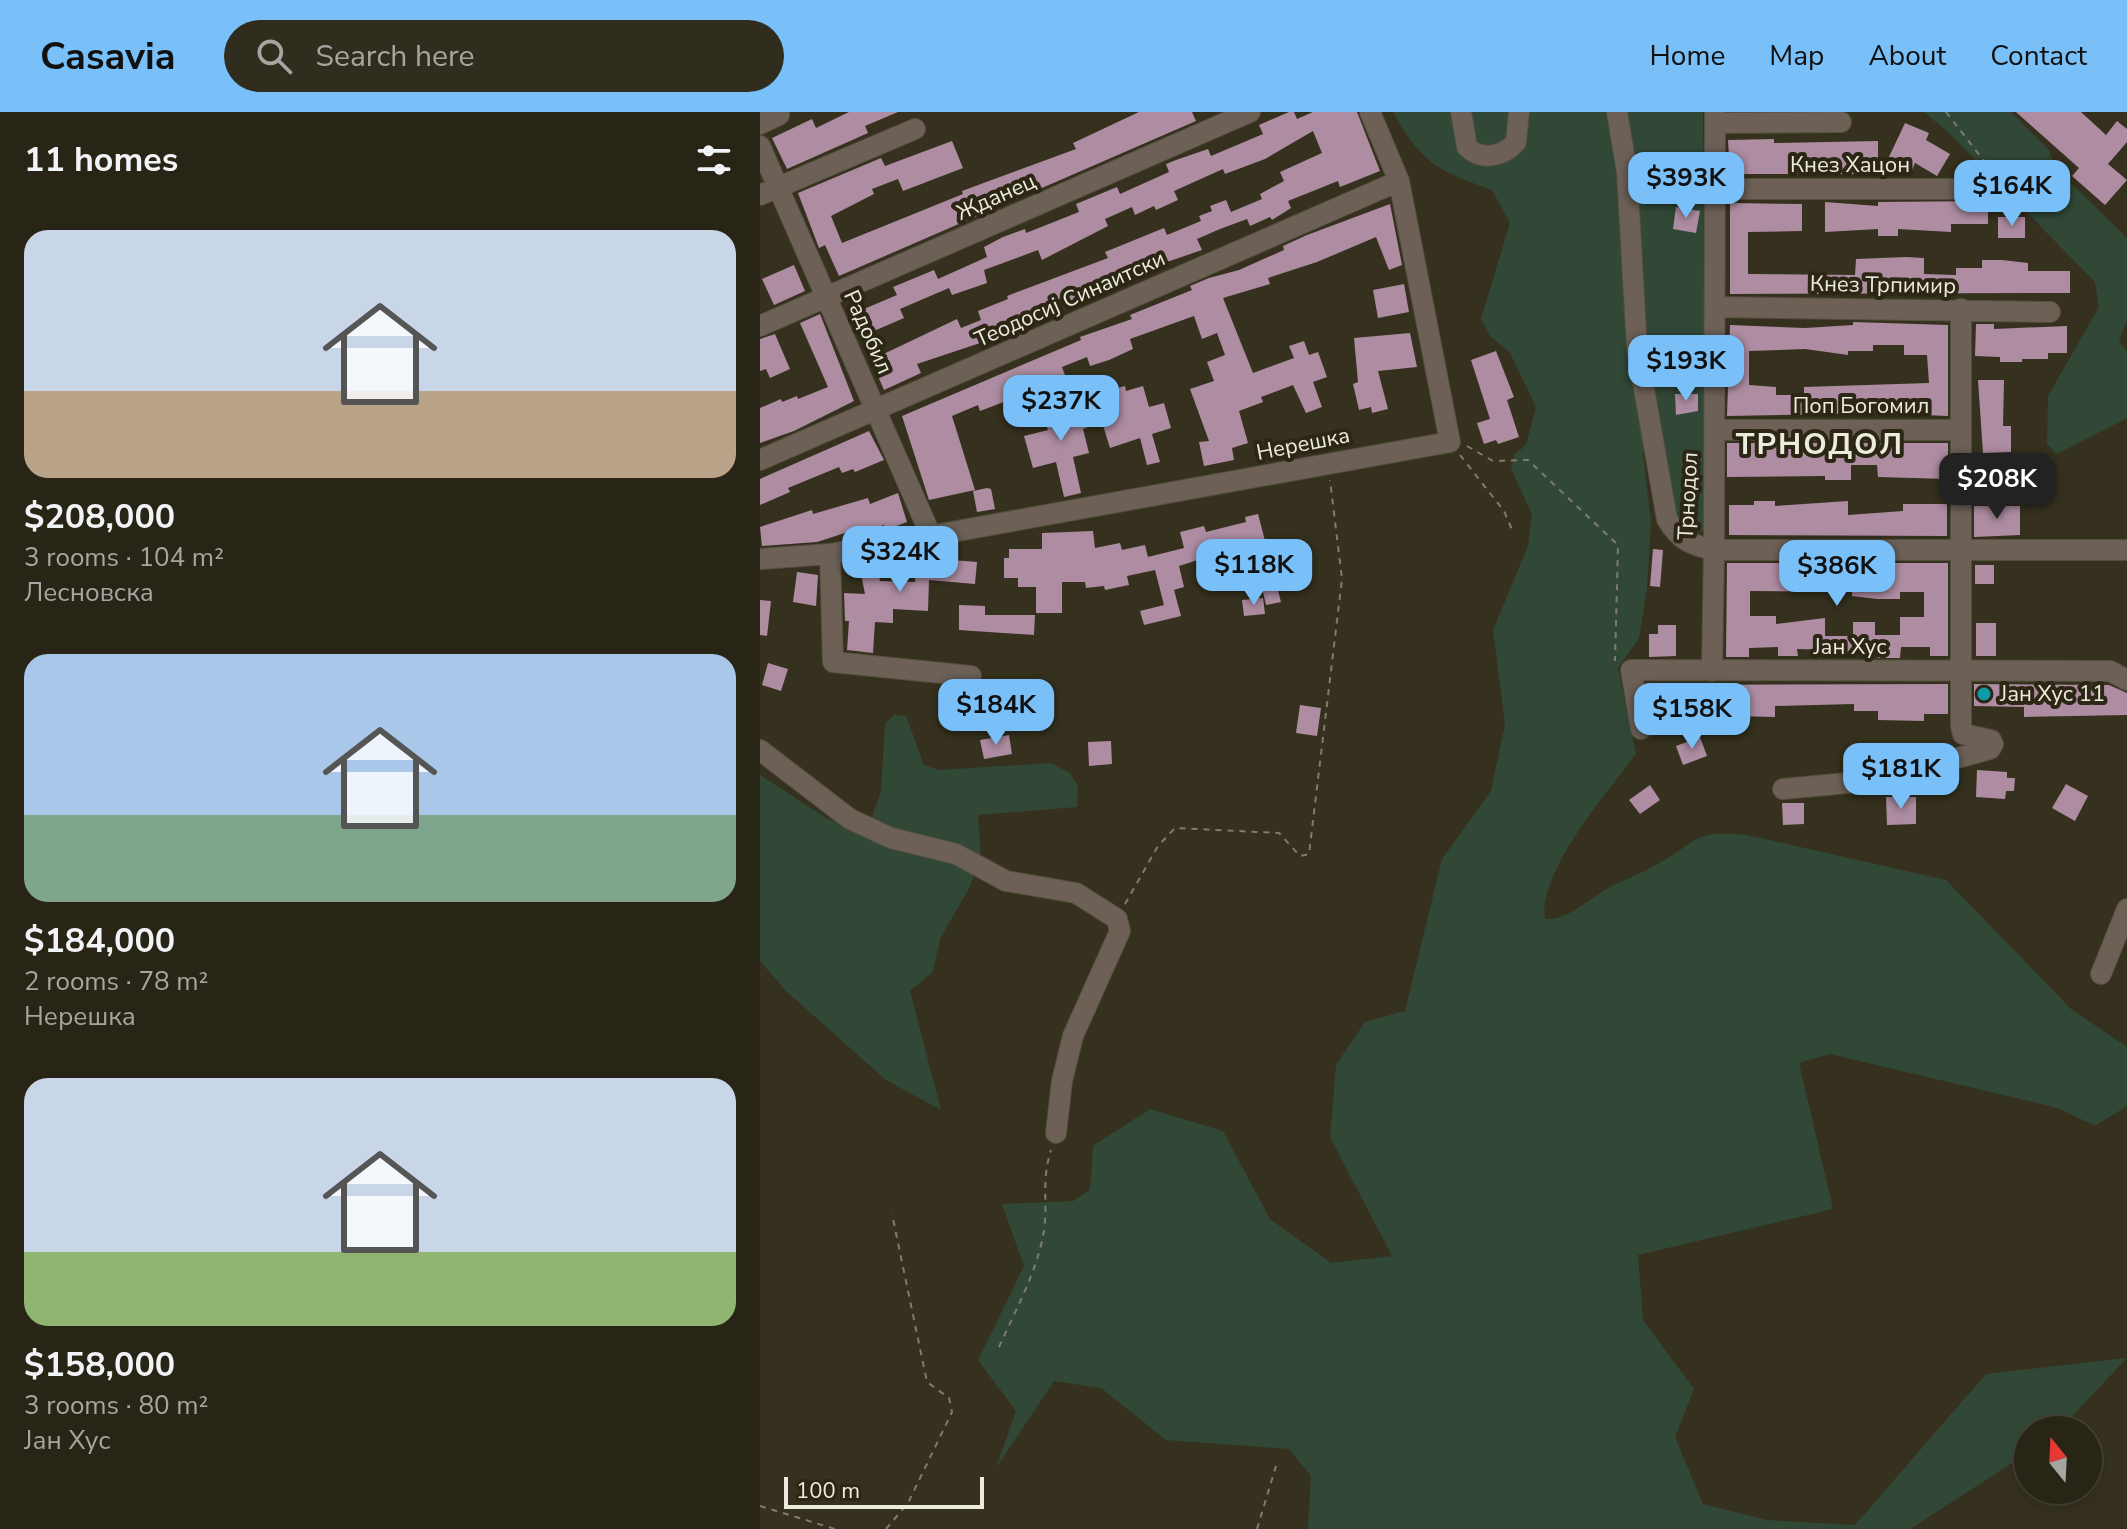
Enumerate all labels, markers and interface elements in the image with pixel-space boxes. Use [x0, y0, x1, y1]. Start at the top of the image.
search box [224, 20, 784, 92]
text: Casavia [40, 31, 176, 82]
icon: search [252, 34, 296, 78]
text: Search here [316, 36, 475, 77]
text: Home [1650, 37, 1725, 75]
text: Map [1769, 37, 1824, 75]
text: About [1868, 37, 1946, 75]
text: Contact [1990, 37, 2087, 75]
text: 11 homes [24, 137, 178, 183]
icon: filters [692, 138, 736, 182]
street label: Кнез Хацон [1790, 150, 1910, 180]
pin: $393K [1630, 152, 1742, 220]
text: $393K [1646, 160, 1726, 195]
pin: $164K [1956, 160, 2068, 228]
street label: Жданец [951, 166, 1041, 228]
text: $164K [1972, 168, 2052, 203]
street label: Теодосиј Синаитски [970, 243, 1170, 355]
street label: Кнез Трпимир [1810, 269, 1956, 301]
icon: home [308, 282, 452, 426]
street label: Радобил [836, 285, 900, 379]
pin: $193K [1630, 335, 1742, 403]
text: $193K [1646, 343, 1726, 378]
pin: $237K [1005, 375, 1117, 443]
text: $237K [1021, 383, 1101, 418]
street label: Поп Богомил [1793, 391, 1929, 421]
street label: Нерешка [1254, 420, 1352, 468]
district label: ТРНОДОЛ [1736, 424, 1904, 465]
street label: Трнодол [1671, 451, 1705, 541]
pin: $208K [1941, 453, 2053, 521]
text: $208K [1957, 461, 2037, 496]
text: $208,000 [24, 494, 175, 540]
pin: $324K [844, 526, 956, 594]
text: $324K [860, 534, 940, 569]
pin: $118K [1198, 539, 1310, 607]
text: 3 rooms · 104 m² [24, 540, 224, 575]
pin: $386K [1781, 540, 1893, 608]
text: $118K [1214, 547, 1294, 582]
text: $386K [1797, 548, 1877, 583]
text: Лесновска [24, 575, 154, 610]
street label: Јан Хус [1812, 632, 1887, 662]
pin: $184K [940, 679, 1052, 747]
place label: Јан Хус 11 [1999, 679, 2105, 709]
pin: $158K [1636, 683, 1748, 751]
marker: Јан Хус 11 [1975, 685, 1993, 703]
text: $184K [956, 687, 1036, 722]
text: $158K [1652, 691, 1732, 726]
icon: home [308, 706, 452, 850]
pin: $181K [1845, 743, 1957, 811]
text: $181K [1861, 751, 1941, 786]
text: $184,000 [24, 918, 175, 964]
text: 2 rooms · 78 m² [24, 964, 208, 999]
text: Нерешка [24, 999, 136, 1034]
icon: home [308, 1130, 452, 1274]
text: $158,000 [24, 1342, 175, 1388]
text: 3 rooms · 80 m² [24, 1388, 208, 1423]
north arrow [2014, 1416, 2102, 1504]
map controls [2014, 1416, 2102, 1504]
text: Јан Хус [24, 1423, 110, 1458]
scale bar [784, 1473, 984, 1509]
text: 100 m [796, 1476, 860, 1506]

